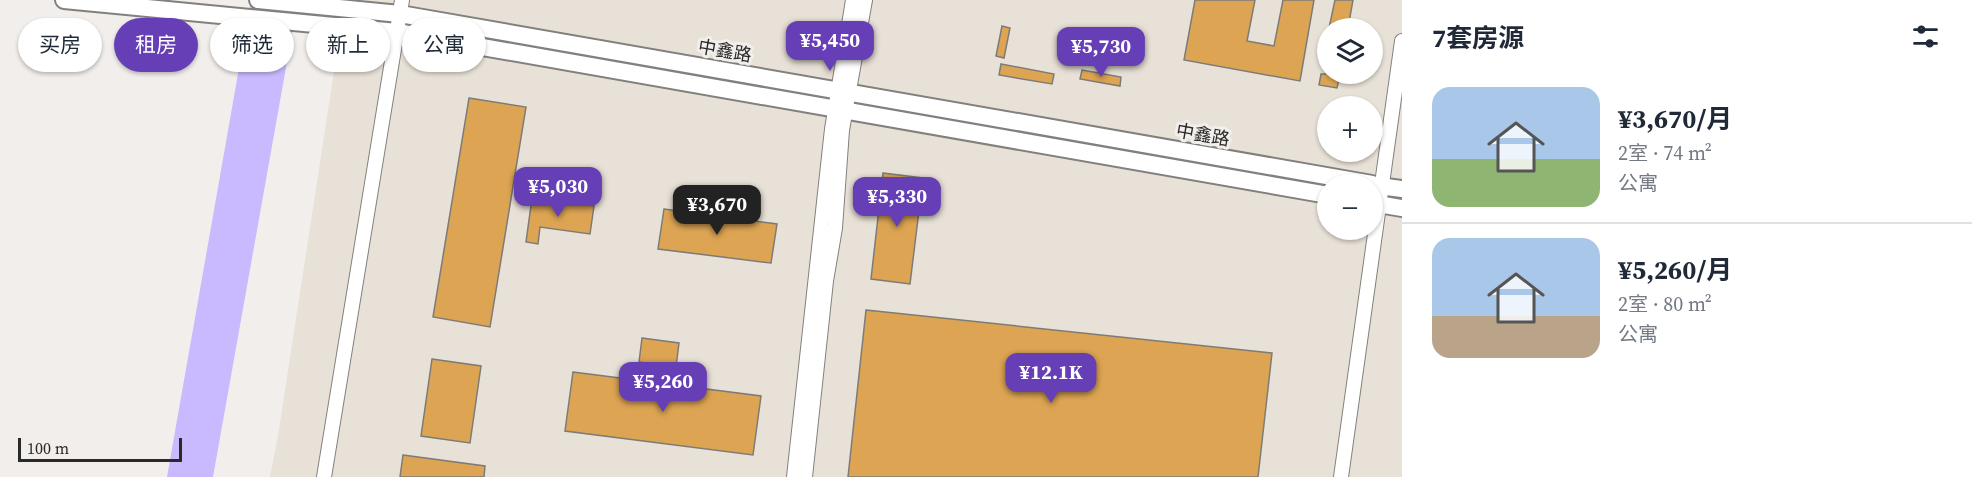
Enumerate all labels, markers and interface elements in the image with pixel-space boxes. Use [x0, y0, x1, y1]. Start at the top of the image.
chip: 买房 [18, 18, 102, 72]
chip: 租房 [114, 18, 198, 72]
chip: 筛选 [210, 18, 294, 72]
chip: 新上 [306, 18, 390, 72]
chip: 公寓 [402, 18, 486, 72]
map controls [1317, 18, 1383, 240]
button: layers [1317, 18, 1383, 84]
text: 7套房源 [1432, 20, 1524, 56]
icon: filters [1909, 20, 1942, 53]
pin: ¥5,450 [781, 21, 879, 72]
text: ¥5,450 [800, 26, 860, 54]
pin: ¥5,730 [1052, 27, 1150, 78]
text: ¥5,730 [1071, 32, 1131, 60]
street label: 中鑫路 [696, 34, 754, 68]
button: + [1317, 96, 1383, 162]
text: ¥3,670/月 [1618, 101, 1732, 137]
icon: home [1480, 111, 1552, 183]
street label: 中鑫路 [1174, 118, 1232, 152]
text: 2室 · 74 m² [1618, 139, 1712, 167]
pin: ¥5,030 [509, 167, 607, 218]
text: 公寓 [1618, 169, 1658, 197]
text: ¥5,030 [528, 172, 588, 200]
button: − [1317, 174, 1383, 240]
pin: ¥5,330 [848, 177, 946, 228]
text: ¥5,330 [867, 182, 927, 210]
pin: ¥3,670 [668, 185, 766, 236]
text: ¥3,670 [687, 190, 747, 218]
text: ¥5,260/月 [1618, 252, 1732, 288]
icon: home [1480, 262, 1552, 334]
text: 2室 · 80 m² [1618, 290, 1712, 318]
text: 公寓 [1618, 320, 1658, 348]
pin: ¥12.1K [1002, 353, 1100, 404]
text: ¥12.1K [1019, 358, 1083, 386]
pin: ¥5,260 [614, 362, 712, 413]
text: ¥5,260 [633, 367, 693, 395]
scale bar [18, 435, 182, 462]
text: 100 m [27, 437, 69, 459]

